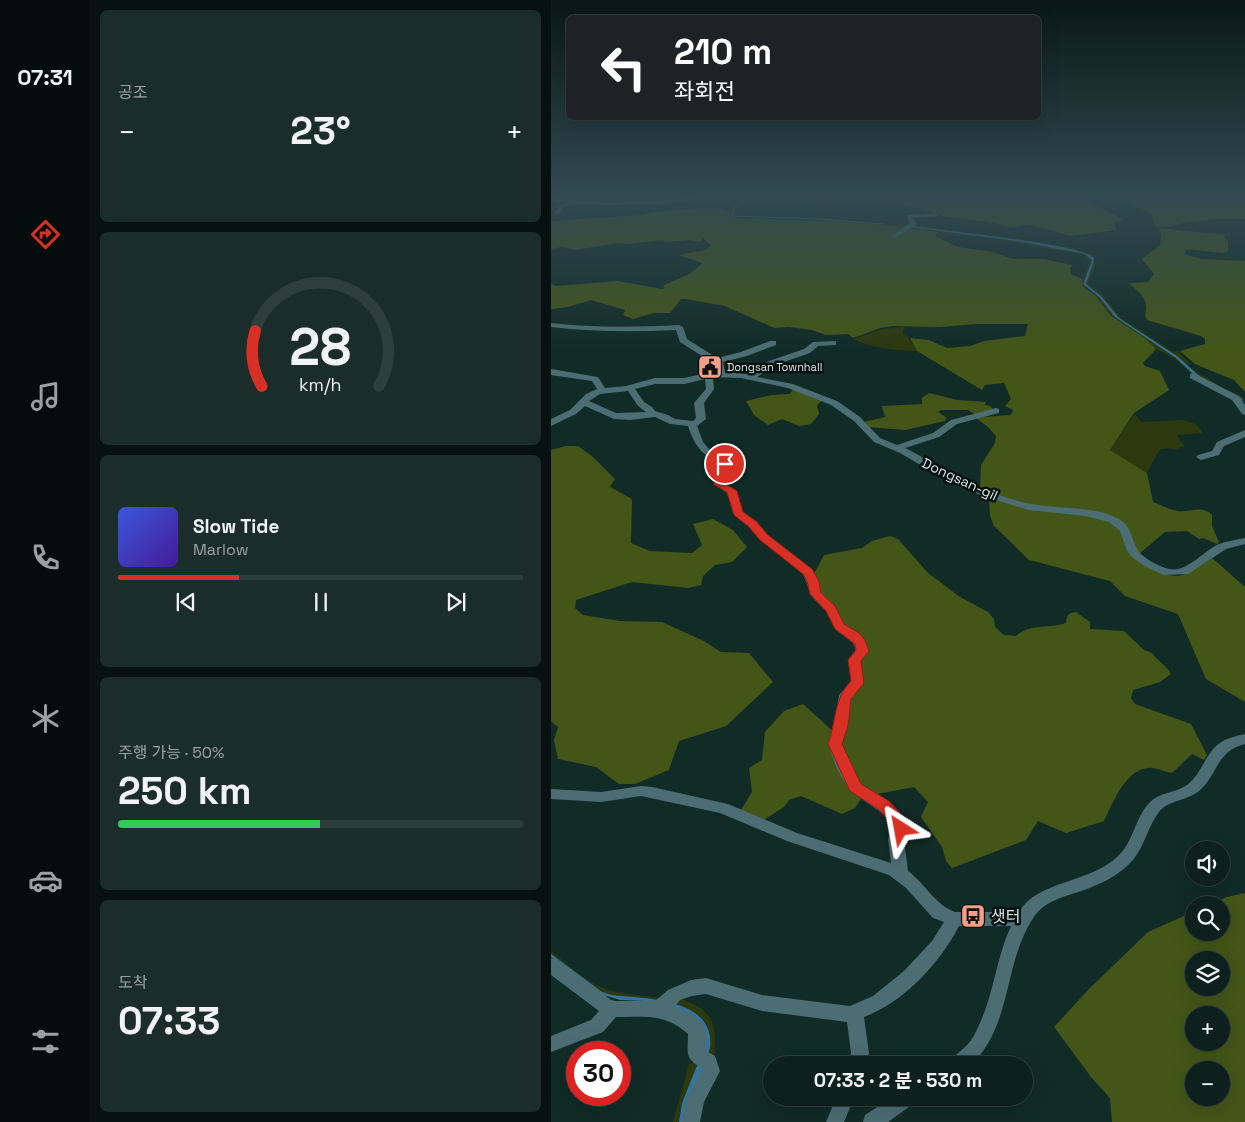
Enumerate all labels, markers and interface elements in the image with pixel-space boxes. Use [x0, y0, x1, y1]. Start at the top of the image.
text: 210 m [674, 30, 772, 74]
icon: left [591, 35, 656, 100]
text: 07:31 [17, 63, 73, 91]
text: 좌회전 [674, 77, 735, 105]
text: 공조 [118, 82, 147, 103]
text: 23° [290, 107, 351, 155]
text: − [118, 114, 135, 150]
text: + [506, 114, 523, 150]
icon: directions [28, 217, 63, 252]
text: 28 [289, 314, 352, 380]
public building icon: Dongsan Townhall [697, 354, 723, 380]
place label: Dongsan Townhall [727, 360, 822, 374]
text: km/h [299, 373, 342, 396]
icon: music [28, 379, 63, 414]
pin [704, 443, 746, 485]
icon: arrive [711, 450, 739, 478]
street label: Dongsan-gil [919, 454, 1001, 504]
text: Slow Tide [193, 514, 279, 539]
text: Marlow [193, 539, 249, 560]
icon: phone [28, 540, 63, 575]
icon: previous [172, 588, 200, 616]
icon: pause [307, 588, 335, 616]
icon: next [442, 588, 470, 616]
icon: climate [28, 701, 63, 736]
text: 주행 가능 · 50% [118, 742, 224, 763]
text: 250 km [118, 767, 252, 815]
position arrow [874, 802, 926, 854]
map controls [1185, 841, 1230, 1106]
button: sound [1185, 841, 1230, 886]
icon: car [28, 863, 63, 898]
button: search [1185, 896, 1230, 941]
bus stop icon: 샛터 [960, 903, 986, 929]
place label: 샛터 [991, 906, 1020, 927]
button: layers [1185, 951, 1230, 996]
text: 도착 [118, 972, 147, 993]
text: 07:33 [118, 997, 220, 1045]
button: + [1185, 1006, 1230, 1051]
icon: filters [28, 1024, 63, 1059]
speed limit sign: 30 [566, 1041, 631, 1106]
button: − [1185, 1061, 1230, 1106]
text: 07:33 · 2 분 · 530 m [814, 1068, 982, 1093]

